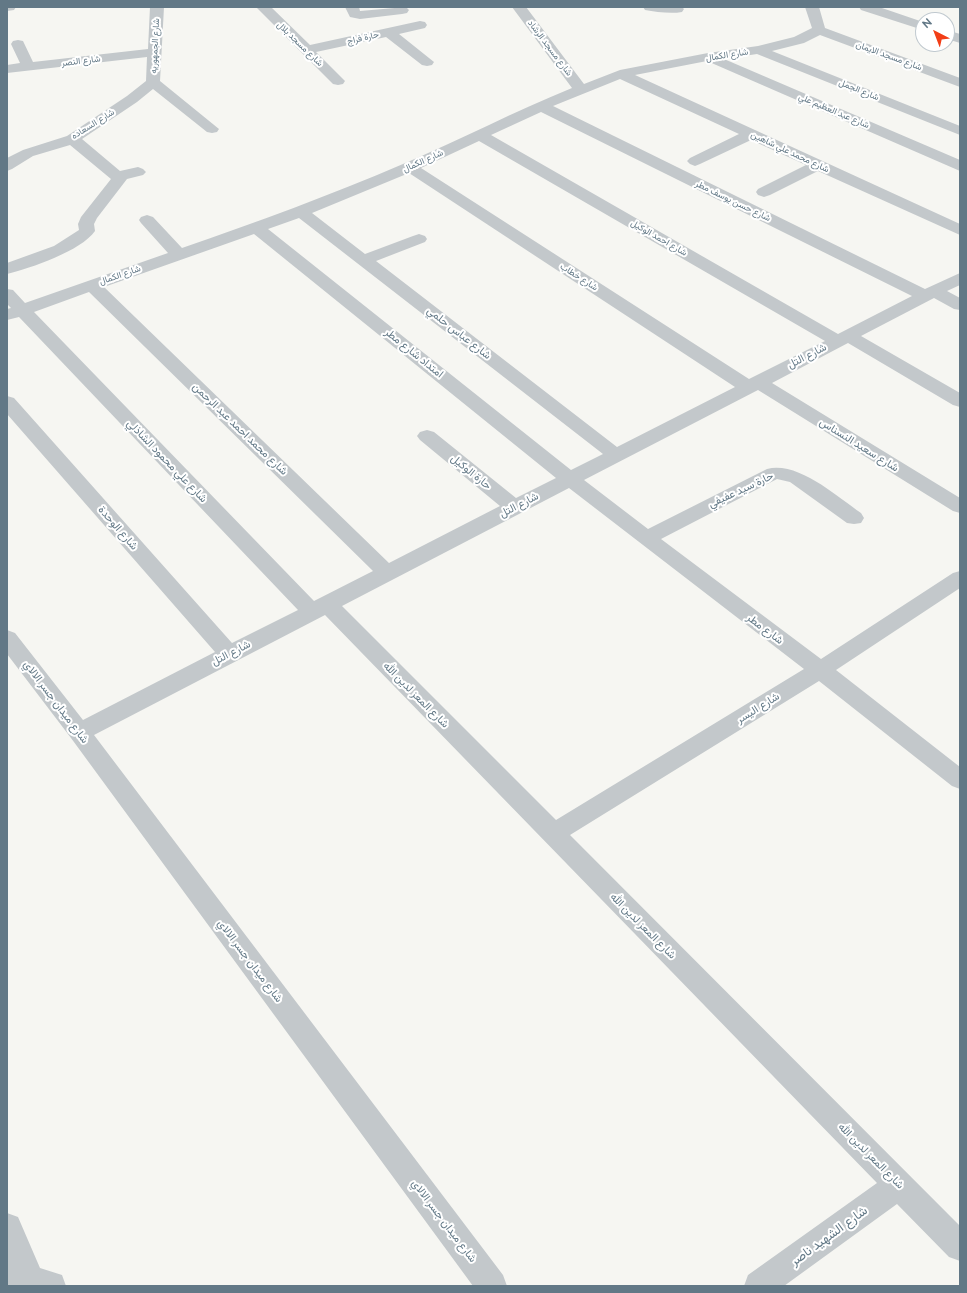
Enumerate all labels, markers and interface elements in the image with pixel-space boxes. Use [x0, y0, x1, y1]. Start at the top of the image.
north arrow [915, 12, 955, 52]
text: N [920, 16, 935, 31]
street label: شارع الجمهوريه [148, 18, 162, 74]
street label: شارع مسجد الرشاد [525, 18, 575, 78]
street label: شارع مسجد بلال [275, 19, 325, 69]
street label: حارة فراج [346, 29, 380, 47]
street label: شارع مسجد الايمان [854, 39, 924, 73]
street label: شارع الكمال [705, 46, 749, 64]
street label: شارع النصر [61, 53, 101, 69]
street label: شارع الجمل [837, 77, 881, 103]
street label: شارع عبد العظيم علي [797, 91, 871, 131]
street label: شارع السعاده [69, 107, 117, 141]
street label: شارع محمد علي شاهين [749, 129, 831, 175]
street label: شارع الكمال [401, 147, 445, 175]
street label: شارع حسن يوسف مطر [694, 178, 772, 224]
street label: شارع احمد الوكيل [629, 218, 689, 258]
street label: شارع خطاب [558, 261, 600, 293]
street label: شارع الكمال [98, 263, 142, 287]
street label: شارع عباس حلمي [424, 304, 494, 362]
street label: امتداد شارع مطر [382, 325, 446, 381]
street label: شارع التل [785, 341, 829, 371]
street label: شارع محمد احمد عبد الرحمن [190, 380, 290, 478]
street label: شارع سعيد النسناس [817, 415, 901, 475]
street label: شارع علي محمود الشاذلي [124, 417, 210, 505]
street label: حارة الوكيل [448, 452, 494, 492]
street label: حارة سيد عفيفي [706, 469, 776, 511]
street label: شارع التل [497, 490, 541, 520]
street label: شارع الوحدة [95, 503, 141, 553]
street label: شارع مطر [744, 611, 786, 647]
street label: شارع التل [209, 638, 253, 668]
street label: شارع ميدان جسر الالاي [21, 658, 91, 746]
street label: شارع المعز لدين الله [380, 659, 452, 731]
street label: شارع اليسر [734, 690, 782, 726]
street label: شارع المعز لدين الله [607, 890, 679, 962]
street label: شارع ميدان جسر الالاي [215, 917, 285, 1005]
street label: شارع المعز لدين الله [835, 1120, 907, 1192]
street label: شارع ميدان جسر الالاي [409, 1177, 479, 1265]
street label: شارع الشهيد ناصر [787, 1203, 871, 1269]

